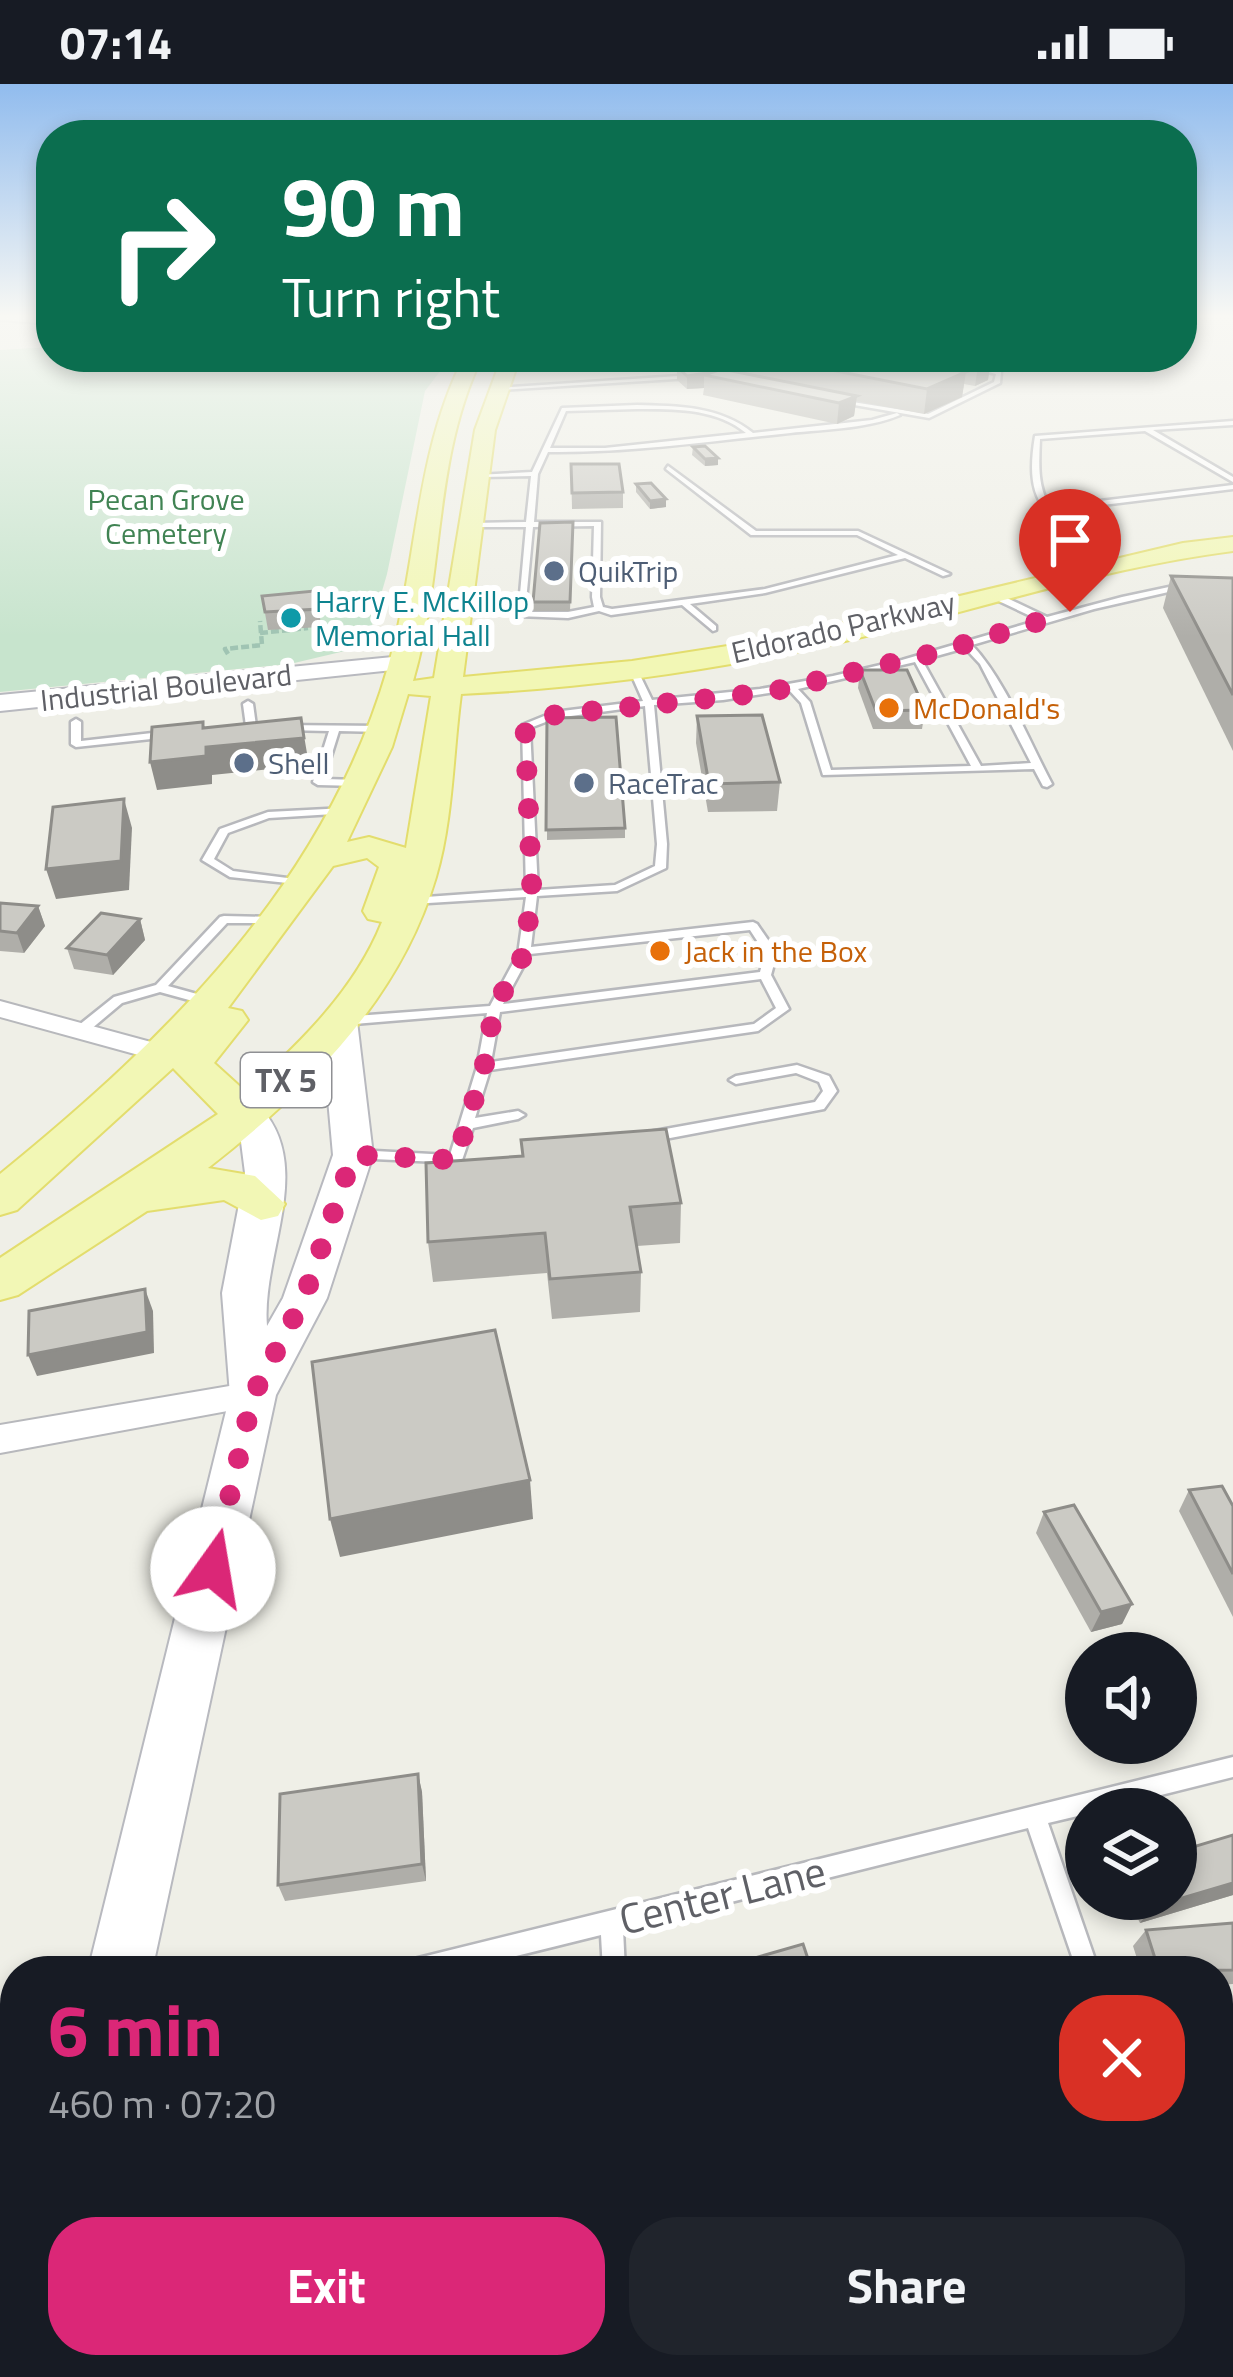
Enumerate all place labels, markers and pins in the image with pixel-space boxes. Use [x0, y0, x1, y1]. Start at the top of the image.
pin [1019, 489, 1121, 612]
place label: QuikTrip [578, 548, 678, 594]
marker: QuikTrip [541, 558, 567, 584]
place label: Harry E. McKillop Memorial Hall [315, 578, 529, 658]
marker: Harry E. McKillop Memorial Hall [278, 605, 304, 631]
place label: McDonald's [913, 685, 1060, 731]
marker: McDonald's [876, 695, 902, 721]
place label: Shell [268, 740, 329, 786]
marker: Shell [231, 750, 257, 776]
place label: RaceTrac [608, 760, 719, 806]
marker: RaceTrac [571, 770, 597, 796]
place label: Jack in the Box [684, 928, 867, 974]
marker: Jack in the Box [647, 938, 673, 964]

